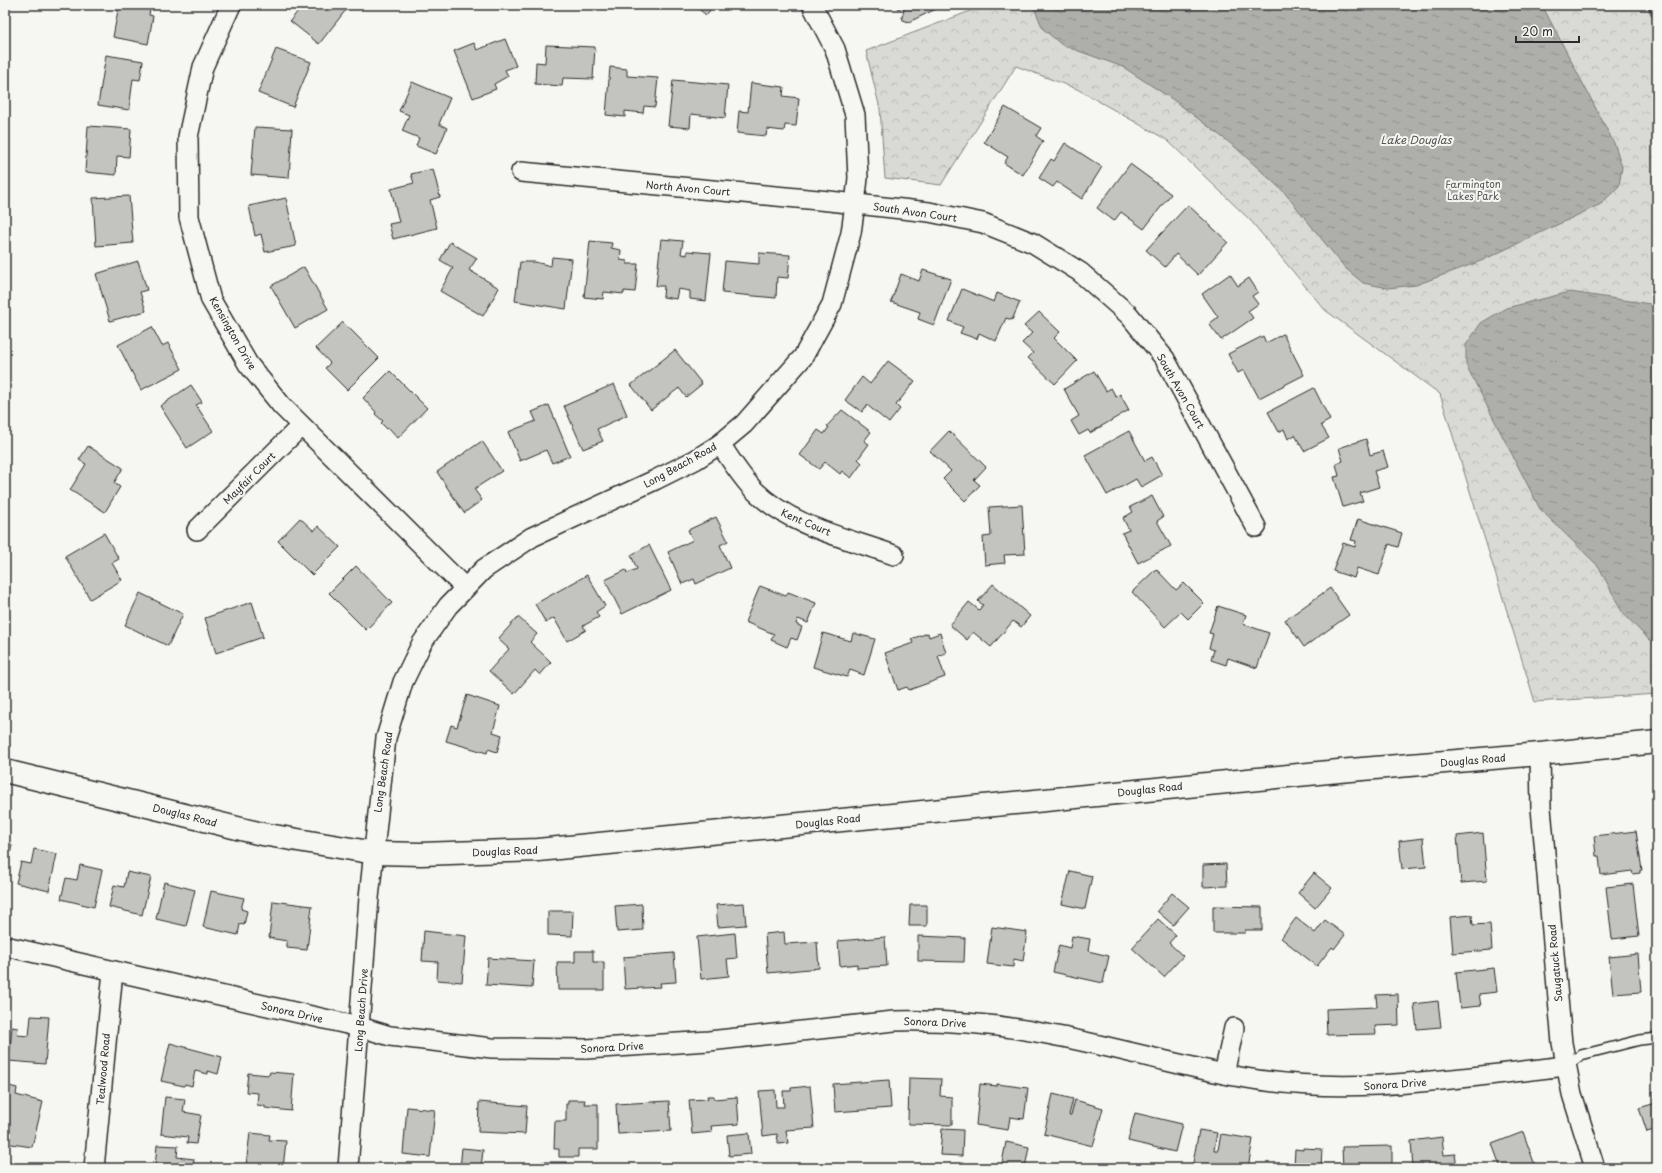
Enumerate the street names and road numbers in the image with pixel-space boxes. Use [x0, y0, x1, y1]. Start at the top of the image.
street label: North Avon Court [645, 176, 731, 199]
street label: South Avon Court [872, 198, 958, 225]
street label: Kensington Drive [206, 293, 260, 372]
street label: South Avon Court [1154, 350, 1209, 431]
street label: Long Beach Road [640, 438, 719, 491]
street label: Mayfair Court [219, 448, 278, 507]
street label: Kent Court [779, 504, 833, 539]
street label: Long Beach Road [369, 730, 396, 813]
street label: Douglas Road [1440, 749, 1507, 770]
street label: Douglas Road [1116, 778, 1184, 799]
street label: Douglas Road [151, 799, 219, 830]
street label: Douglas Road [794, 810, 862, 831]
street label: Douglas Road [472, 842, 538, 859]
street label: Saugatuck Road [1544, 923, 1565, 1003]
street label: Long Beach Drive [350, 968, 371, 1052]
street label: Sonora Drive [260, 997, 325, 1026]
street label: Sonora Drive [903, 1013, 967, 1030]
street label: Tealwood Road [92, 1032, 113, 1105]
street label: Sonora Drive [580, 1037, 645, 1056]
street label: Sonora Drive [1363, 1074, 1428, 1093]

